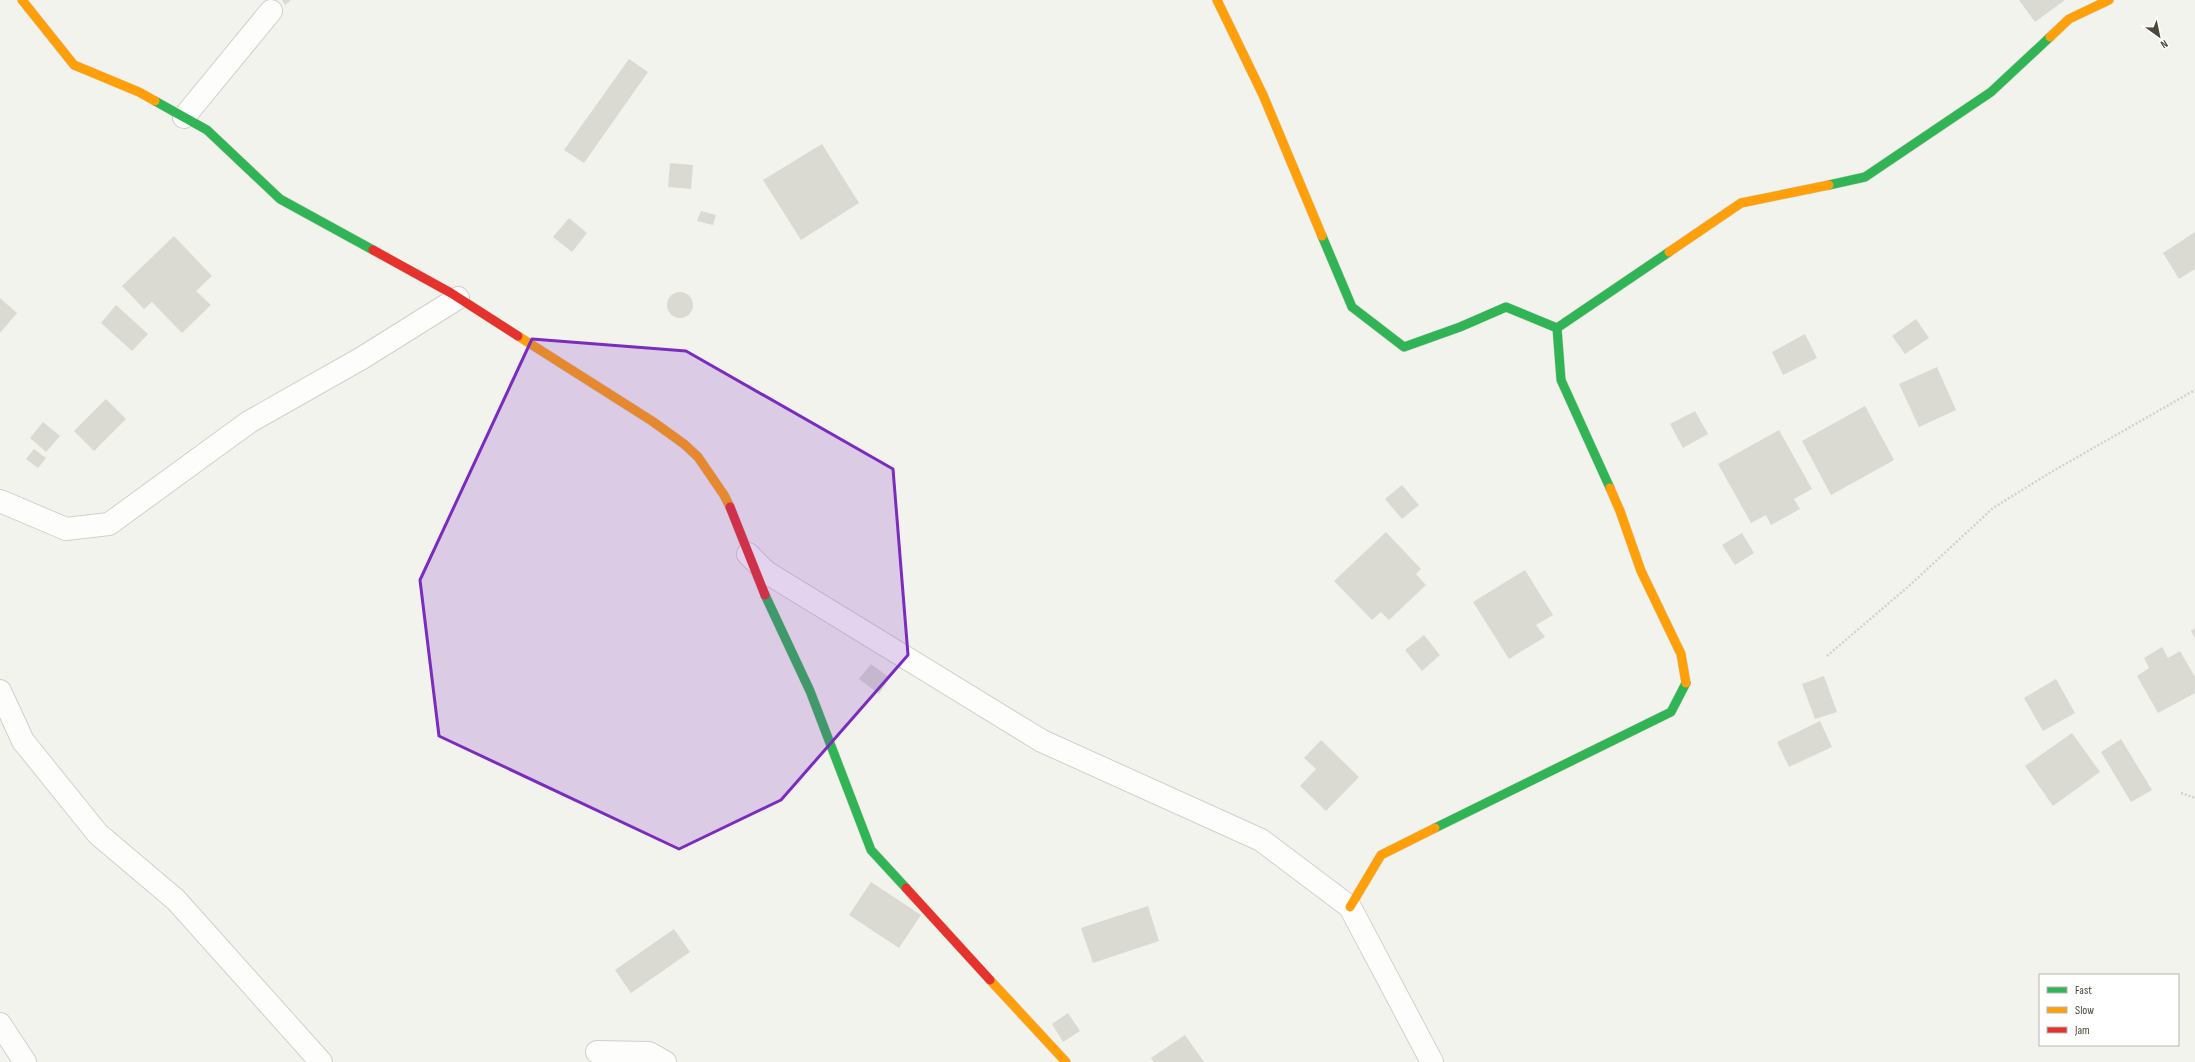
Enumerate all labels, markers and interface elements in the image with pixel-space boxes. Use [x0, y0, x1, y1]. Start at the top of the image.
north arrow [2139, 16, 2179, 56]
text: N [2158, 37, 2170, 51]
legend [2039, 974, 2179, 1046]
text: Fast [2075, 983, 2092, 998]
text: Slow [2075, 1003, 2094, 1018]
text: Jam [2074, 1023, 2090, 1038]

